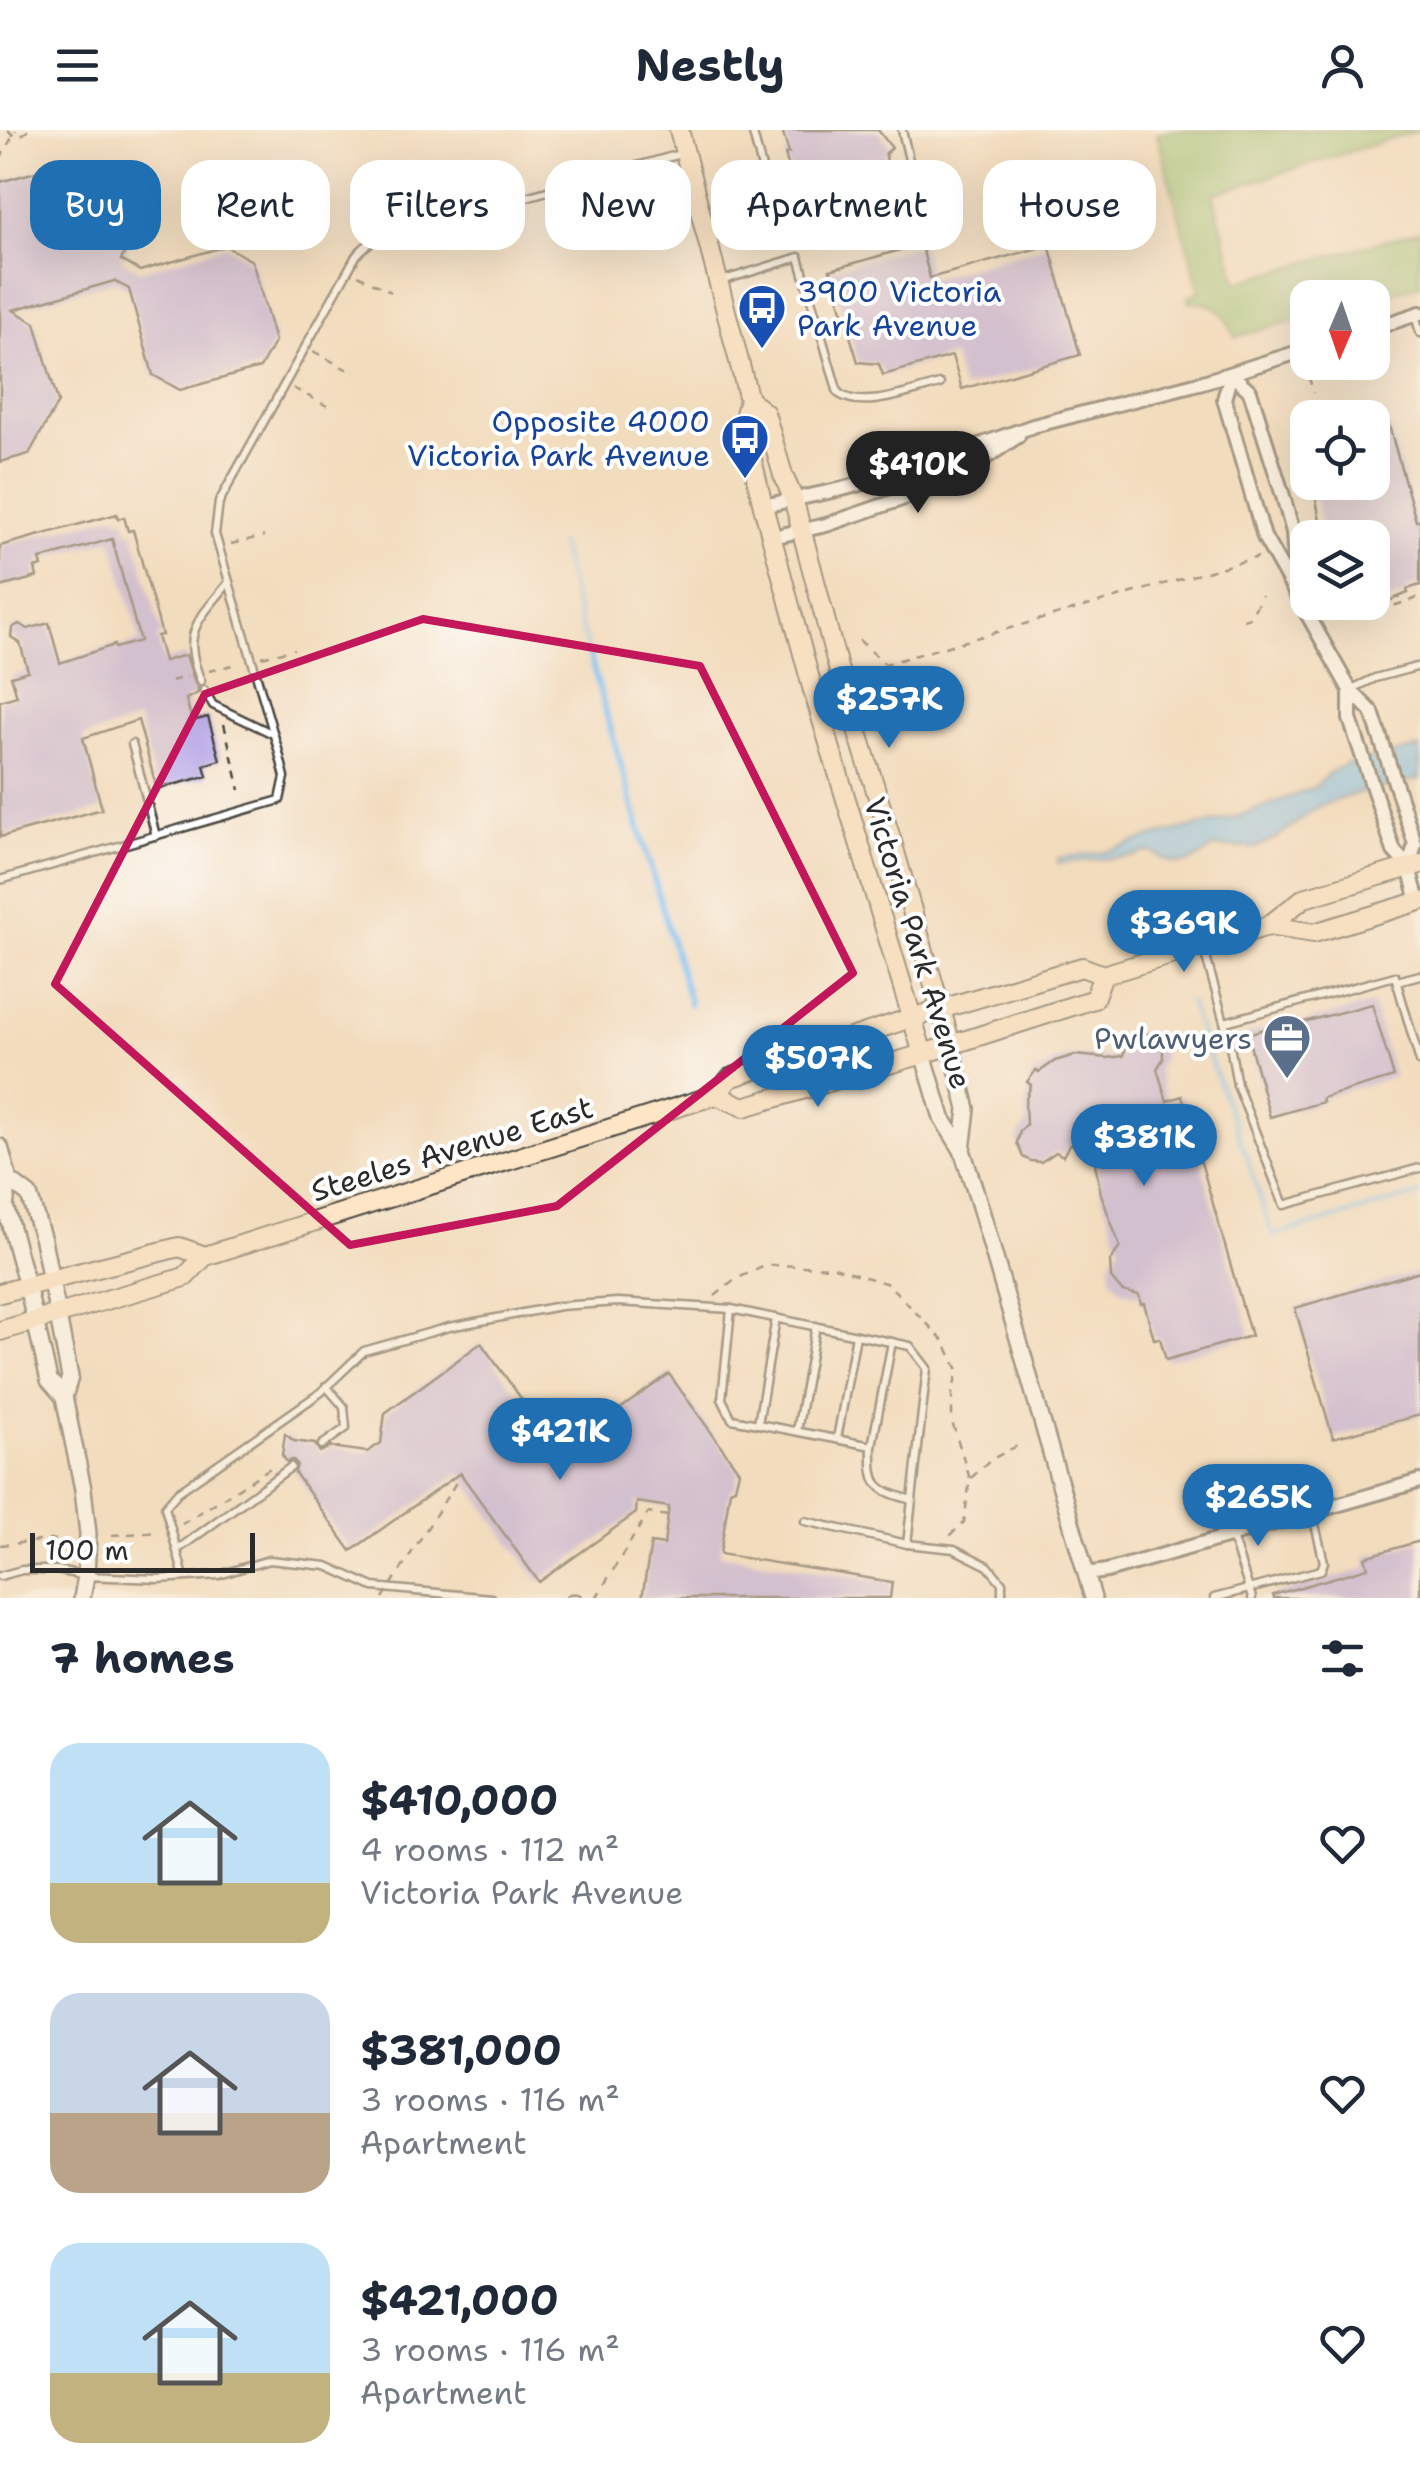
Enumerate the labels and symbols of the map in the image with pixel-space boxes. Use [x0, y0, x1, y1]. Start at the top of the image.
place label: 3900 Victoria Park Avenue [797, 271, 1002, 346]
north arrow [1290, 280, 1390, 380]
bus stop icon: 3900 Victoria Park Avenue [736, 282, 788, 350]
place label: Opposite 4000 Victoria Park Avenue [407, 401, 710, 476]
bus stop icon: Opposite 4000 Victoria Park Avenue [719, 412, 771, 480]
pin: $410K [848, 431, 988, 516]
pin: $257K [819, 666, 959, 751]
street label: Victoria Park Avenue [854, 792, 982, 1094]
pin: $369K [1114, 890, 1254, 975]
office icon: Pwlawyers [1261, 1012, 1313, 1080]
place label: Pwlawyers [1094, 1018, 1252, 1059]
pin: $507K [748, 1025, 888, 1110]
street label: Steeles Avenue East [306, 1087, 598, 1211]
pin: $381K [1074, 1104, 1214, 1189]
pin: $421K [490, 1398, 630, 1483]
pin: $265K [1188, 1464, 1328, 1549]
scale bar [30, 1528, 255, 1572]

